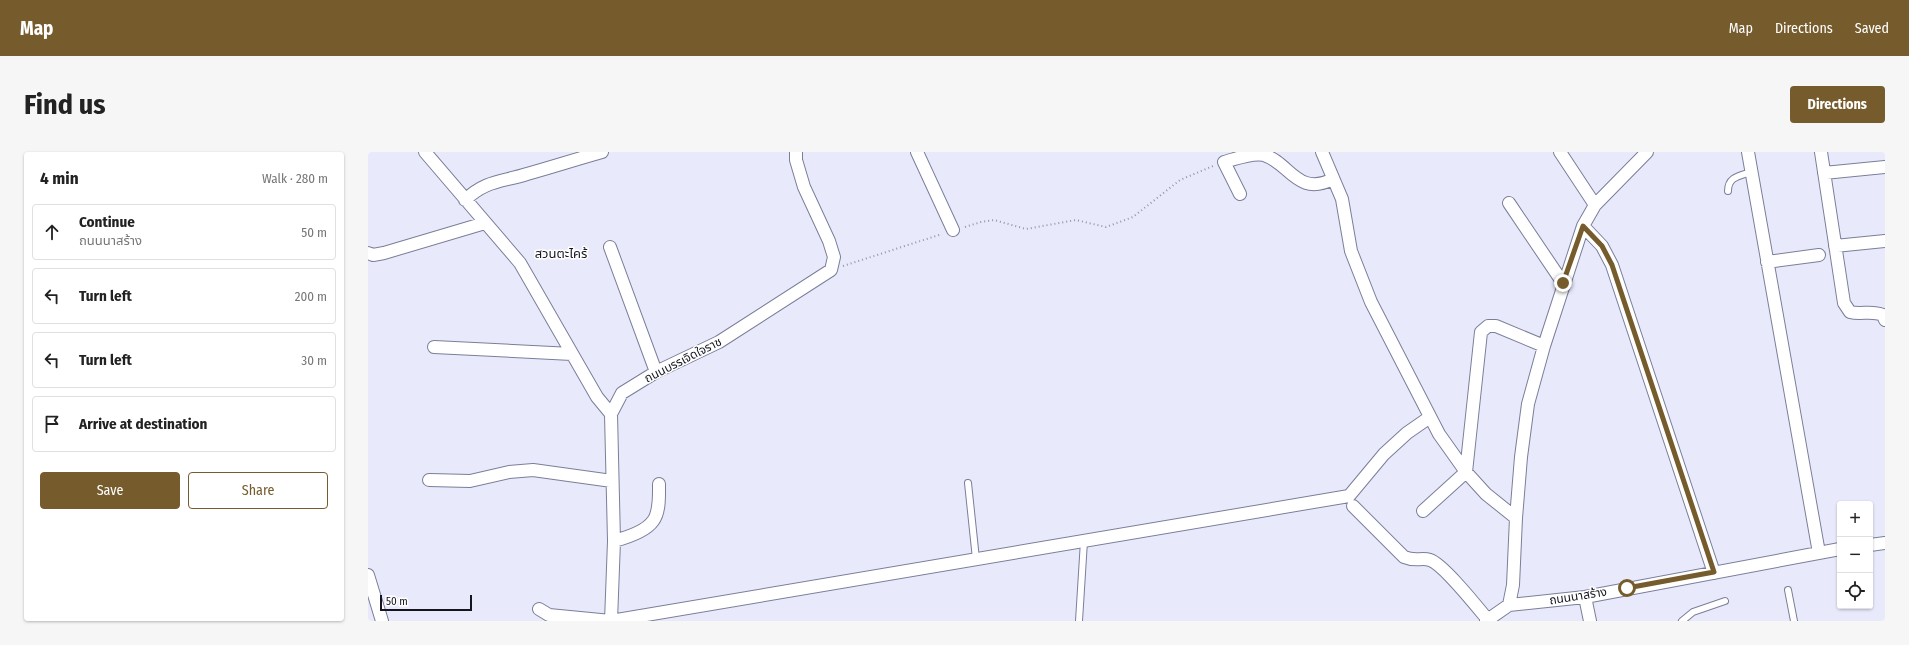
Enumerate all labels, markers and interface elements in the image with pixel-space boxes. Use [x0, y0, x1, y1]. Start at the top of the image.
text: Map [20, 17, 53, 40]
text: Map [1729, 20, 1753, 37]
text: Directions [1775, 20, 1833, 37]
text: Saved [1855, 20, 1889, 37]
button: Directions [1790, 86, 1885, 123]
text: Find us [24, 88, 106, 121]
text: 4 min [40, 168, 79, 189]
text: Walk · 280 m [262, 171, 328, 186]
text: Continue [79, 213, 135, 231]
icon: ahead [41, 221, 63, 243]
text: 50 m [301, 225, 327, 240]
text: ถนนนาสร้าง [79, 233, 142, 248]
district label: สวนตะไคร้ [535, 246, 588, 261]
route end [1554, 274, 1572, 292]
icon: left [41, 285, 63, 307]
text: Turn left [79, 287, 132, 305]
text: 200 m [295, 289, 327, 304]
street label: ถนนบรรเจิดใจราช [642, 335, 724, 385]
icon: left [41, 349, 63, 371]
text: Turn left [79, 351, 132, 369]
text: 30 m [301, 353, 327, 368]
icon: arrive [41, 413, 63, 435]
text: Arrive at destination [79, 415, 207, 433]
button: Save [40, 472, 180, 509]
button: Share [188, 472, 328, 509]
map controls [1837, 501, 1873, 609]
button: + [1837, 501, 1873, 537]
button: − [1837, 537, 1873, 573]
button: locate [1837, 573, 1873, 609]
route start [1618, 579, 1636, 597]
street label: ถนนนาสร้าง [1548, 585, 1608, 607]
scale bar [380, 593, 472, 612]
text: 50 m [386, 595, 408, 608]

